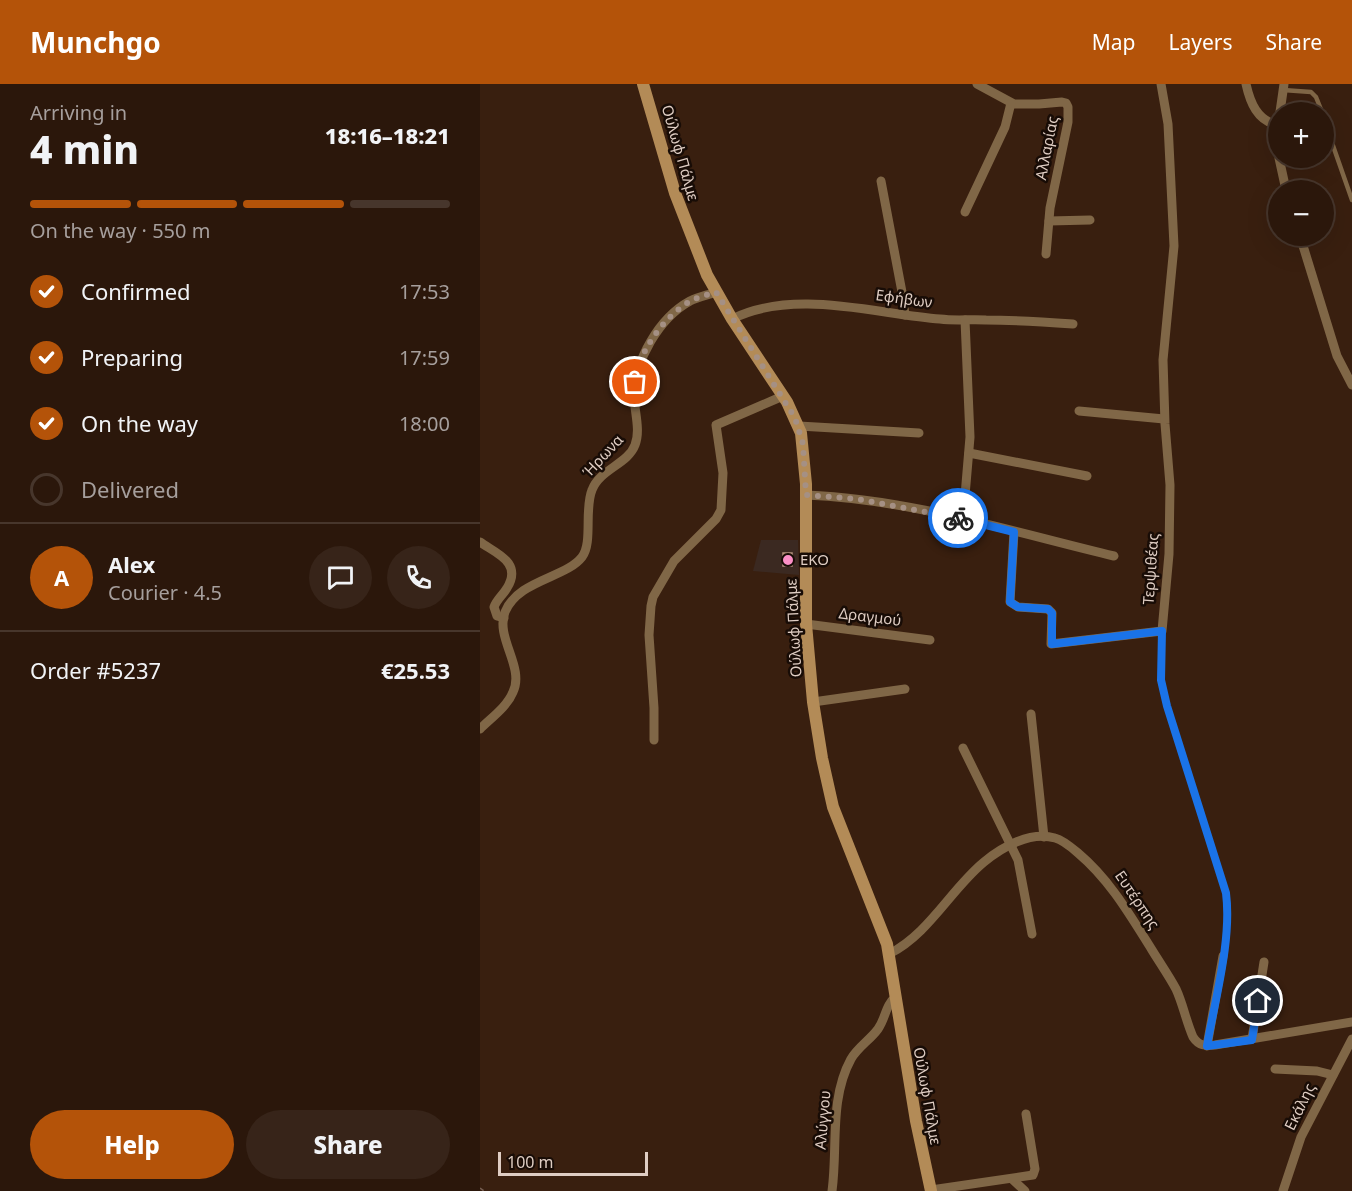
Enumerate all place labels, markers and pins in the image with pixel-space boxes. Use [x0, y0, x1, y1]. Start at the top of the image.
pin [609, 356, 660, 407]
place label: EKO [800, 549, 829, 569]
marker: EKO [781, 553, 795, 567]
pin [1232, 975, 1283, 1026]

